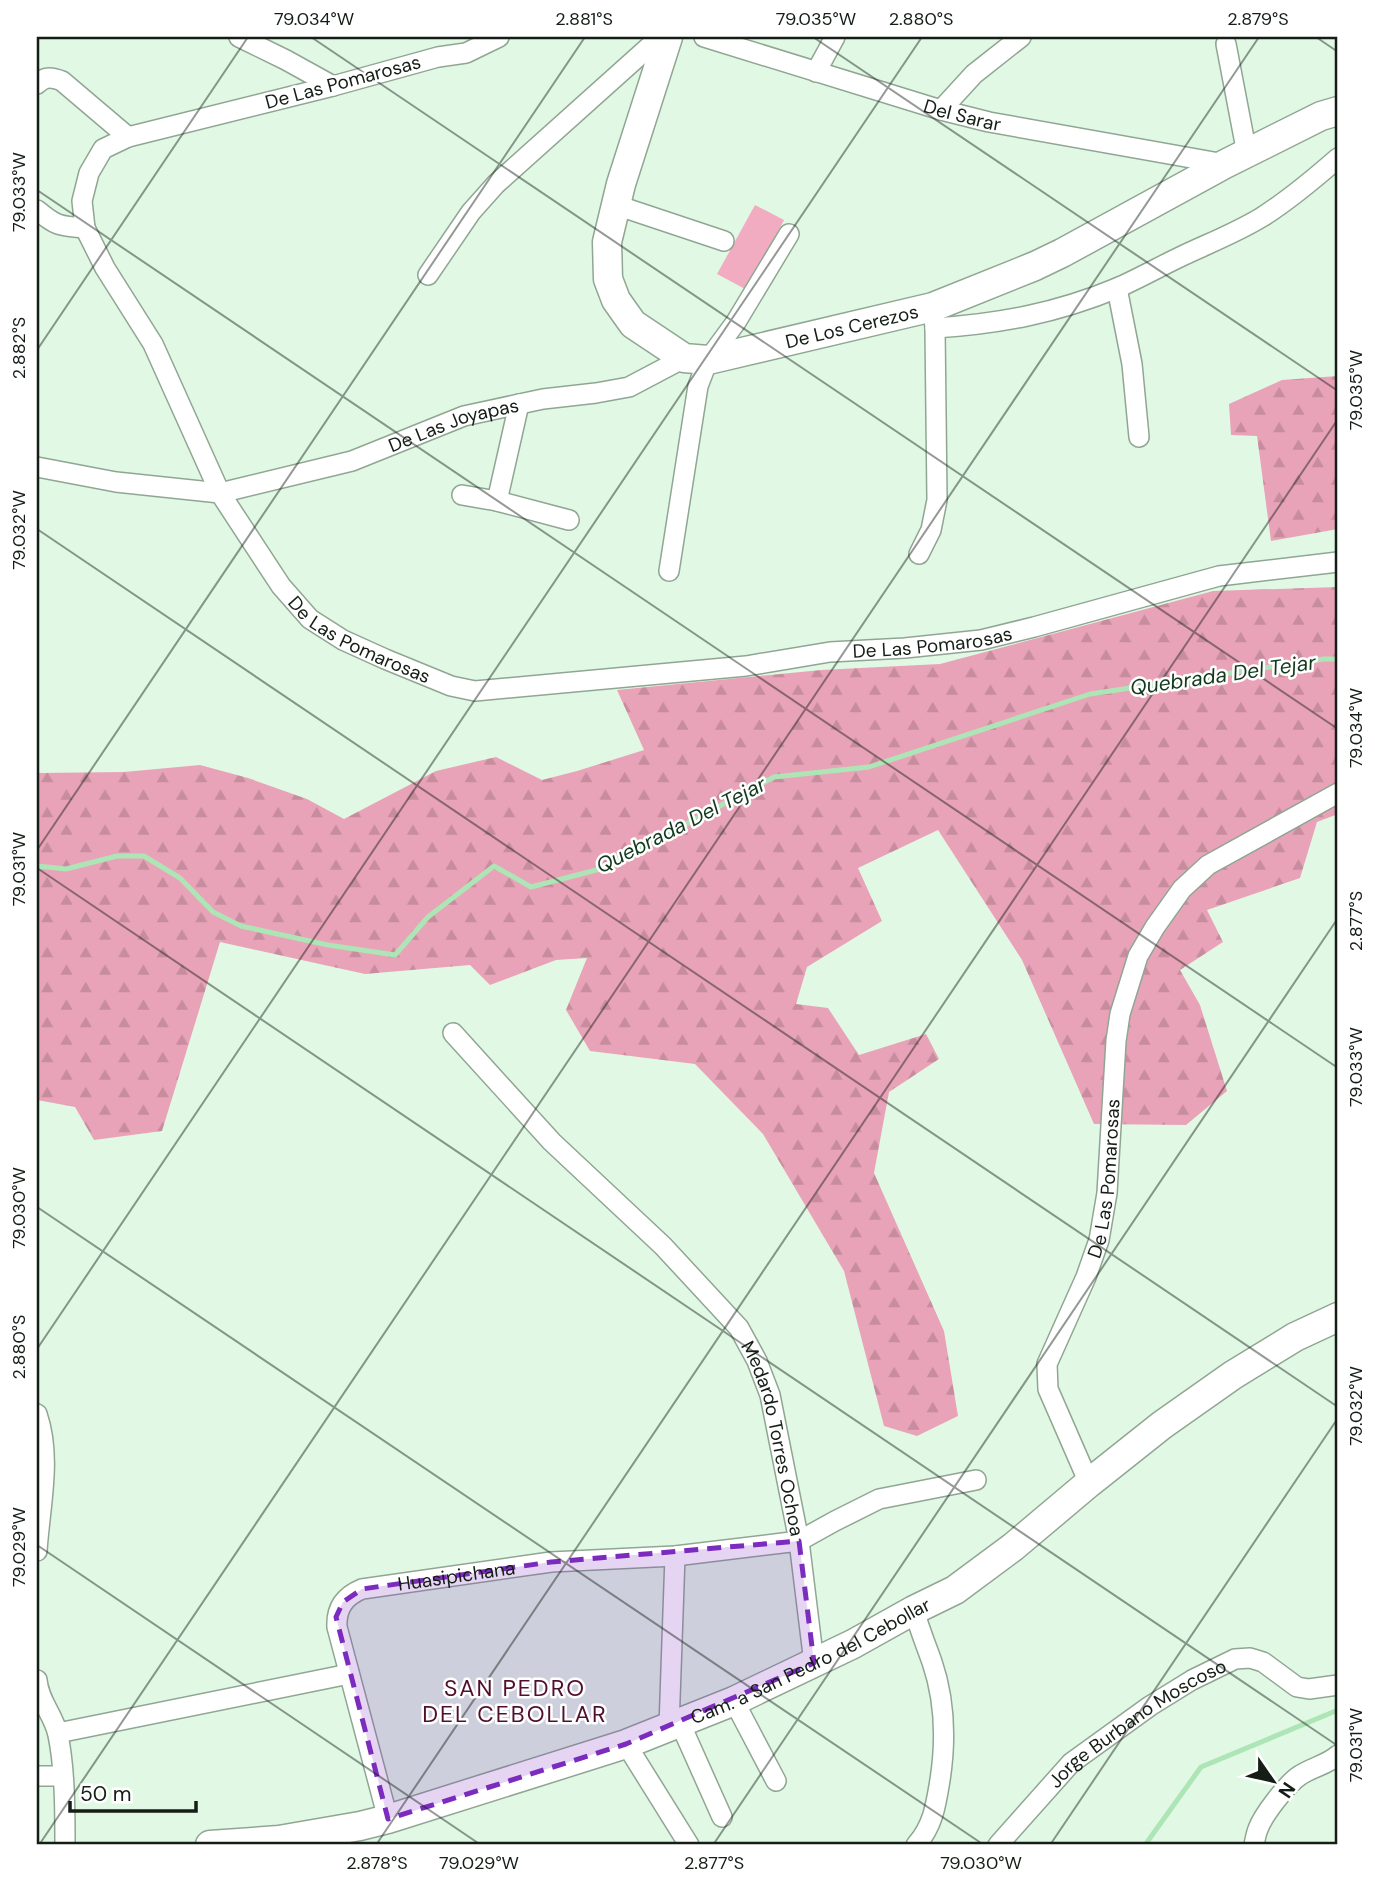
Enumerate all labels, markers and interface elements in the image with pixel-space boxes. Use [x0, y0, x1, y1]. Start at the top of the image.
text: 79.034°W [274, 7, 354, 31]
text: 2.881°S [555, 7, 613, 31]
text: 79.035°W [776, 7, 856, 31]
text: 2.880°S [889, 7, 953, 31]
text: 2.879°S [1227, 7, 1289, 31]
street label: De Las Pomarosas [262, 49, 424, 115]
street label: Del Sarar [921, 93, 1003, 136]
text: 79.033°W [7, 152, 31, 232]
street label: De Los Cerezos [783, 298, 921, 354]
text: 2.882°S [7, 317, 31, 379]
text: 79.035°W [1344, 350, 1368, 430]
street label: De Las Joyapas [385, 392, 521, 458]
text: 79.032°W [7, 490, 31, 570]
street label: De Las Pomarosas [283, 590, 434, 689]
street label: De Las Pomarosas [852, 620, 1015, 663]
water label: Quebrada Del Tejar [1128, 648, 1319, 702]
text: 79.034°W [1344, 688, 1368, 768]
water label: Quebrada Del Tejar [591, 769, 772, 880]
text: 79.031°W [7, 832, 31, 906]
text: 2.877°S [1344, 891, 1368, 951]
text: 79.033°W [1344, 1027, 1368, 1107]
street label: De Las Pomarosas [1081, 1098, 1125, 1261]
text: 79.030°W [7, 1167, 31, 1249]
text: 2.880°S [7, 1315, 31, 1379]
street label: Medardo Torres Ochoa [736, 1336, 810, 1538]
text: 79.032°W [1344, 1366, 1368, 1446]
text: 79.029°W [7, 1507, 31, 1587]
street label: Huasipichana [396, 1555, 517, 1596]
street label: Cam. a San Pedro del Cebollar [687, 1592, 934, 1730]
street label: Jorge Burbano Moscoso [1042, 1653, 1230, 1793]
district label: SAN PEDRO DEL CEBOLLAR [422, 1673, 608, 1729]
text: 79.031°W [1344, 1708, 1368, 1782]
north arrow [1238, 1745, 1308, 1815]
scale bar [70, 1770, 196, 1814]
text: N [1272, 1777, 1301, 1803]
text: 50 m [80, 1780, 131, 1808]
text: 2.878°S [346, 1851, 408, 1875]
text: 79.029°W [439, 1851, 519, 1875]
text: 2.877°S [684, 1851, 744, 1875]
text: 79.030°W [940, 1851, 1022, 1875]

